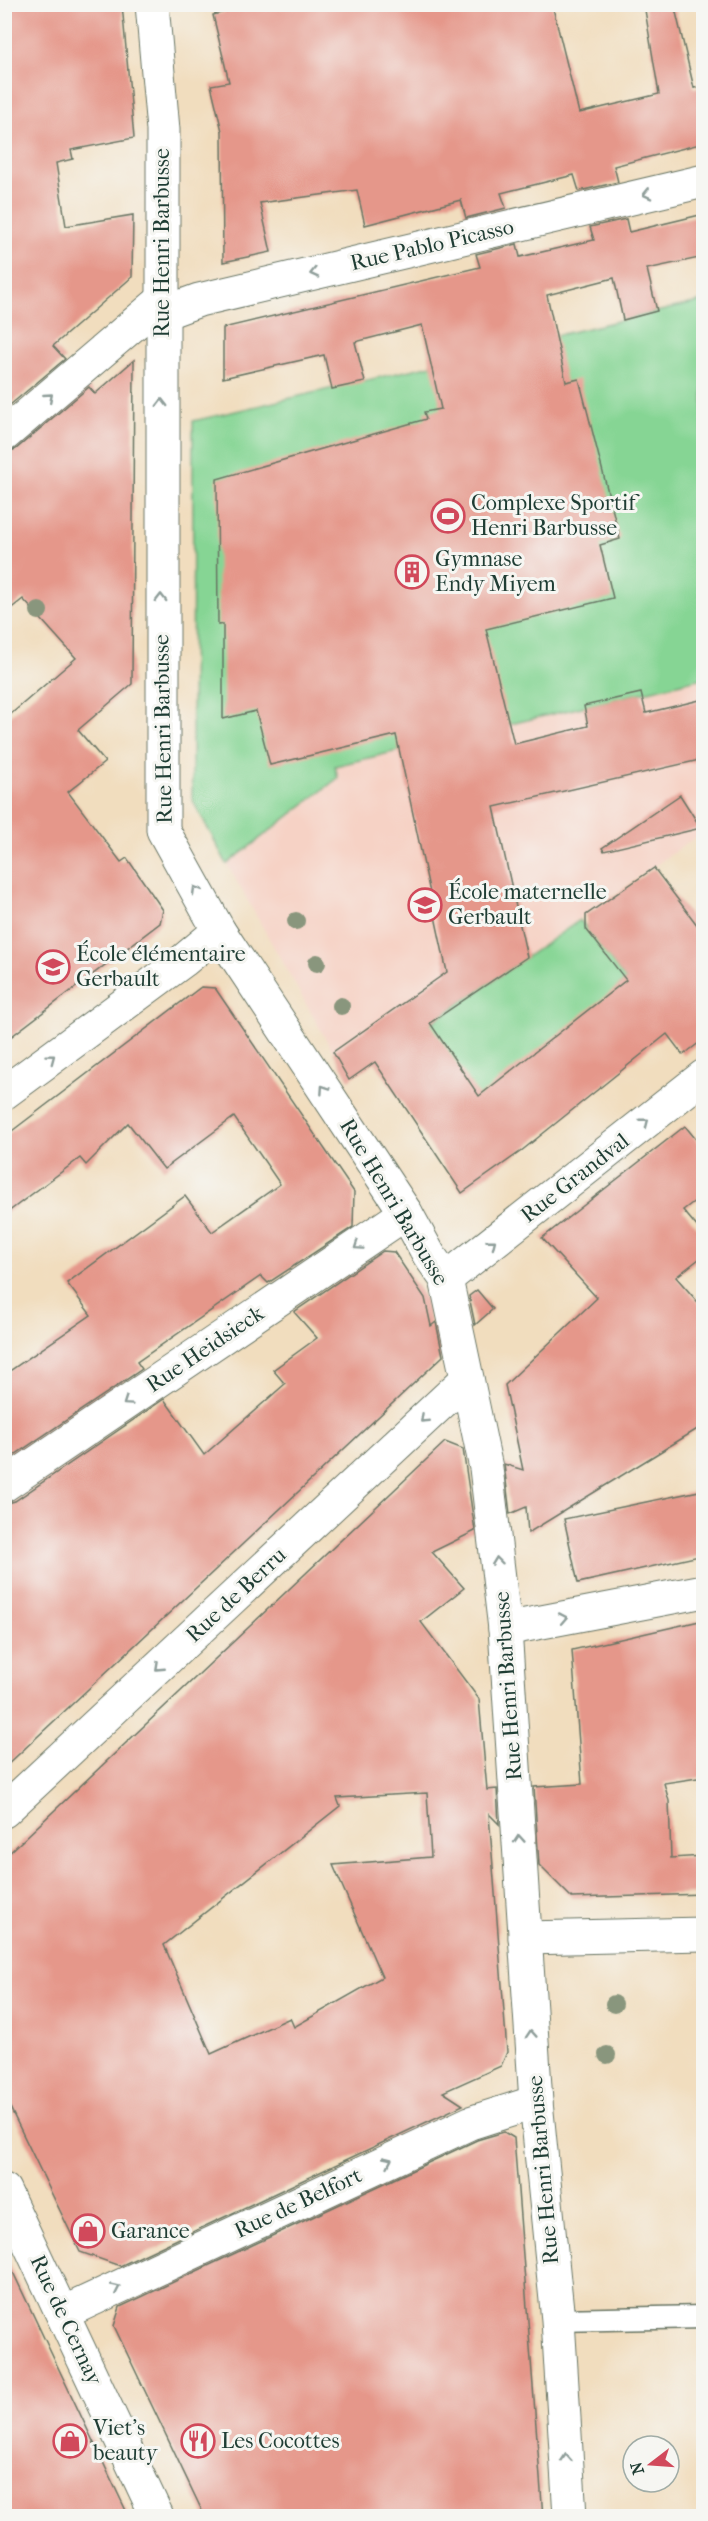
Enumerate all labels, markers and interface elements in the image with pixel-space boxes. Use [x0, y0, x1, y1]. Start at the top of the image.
street label: Rue Henri Barbusse [149, 148, 175, 338]
one-way arrow [642, 187, 652, 200]
street label: Rue Pablo Picasso [348, 214, 516, 276]
one-way arrow [309, 266, 319, 279]
one-way arrow [42, 393, 53, 404]
one-way arrow [156, 399, 168, 408]
place label: Complexe Sportif Henri Barbusse [471, 490, 640, 541]
sports icon: Complexe Sportif Henri Barbusse [430, 498, 466, 534]
place label: Gymnase Endy Miyem [435, 546, 557, 597]
building icon: Gymnase Endy Miyem [394, 554, 430, 590]
one-way arrow [155, 594, 167, 603]
street label: Rue Henri Barbusse [148, 634, 178, 824]
place label: École maternelle Gerbault [448, 878, 607, 930]
one-way arrow [191, 886, 203, 896]
school or university icon: École maternelle Gerbault [407, 887, 443, 923]
place label: École élémentaire Gerbault [76, 940, 246, 992]
school or university icon: École élémentaire Gerbault [35, 949, 71, 985]
one-way arrow [45, 1055, 56, 1066]
one-way arrow [320, 1085, 331, 1096]
street label: Rue Henri Barbusse [334, 1114, 454, 1290]
one-way arrow [639, 1119, 650, 1130]
street label: Rue Grandval [516, 1128, 634, 1228]
one-way arrow [353, 1238, 364, 1249]
one-way arrow [485, 1239, 496, 1250]
street label: Rue Heidsieck [141, 1300, 269, 1398]
one-way arrow [123, 1395, 134, 1406]
one-way arrow [420, 1412, 431, 1423]
street label: Rue de Berru [180, 1542, 292, 1648]
one-way arrow [491, 1556, 504, 1565]
street label: Rue Henri Barbusse [488, 1590, 528, 1782]
one-way arrow [557, 1612, 567, 1625]
one-way arrow [155, 1660, 165, 1671]
one-way arrow [513, 1834, 526, 1844]
one-way arrow [525, 2029, 538, 2038]
street label: Rue Henri Barbusse [522, 2074, 564, 2266]
one-way arrow [381, 2156, 392, 2168]
street label: Rue de Belfort [230, 2162, 366, 2244]
shop icon: Garance [70, 2213, 106, 2249]
place label: Garance [111, 2218, 190, 2244]
street label: Rue de Cernay [25, 2251, 108, 2390]
one-way arrow [110, 2283, 121, 2295]
place label: Viet's beauty [92, 2415, 159, 2466]
shop icon: Viet's beauty [52, 2423, 88, 2459]
restaurant icon: Les Cocottes [180, 2423, 216, 2459]
place label: Les Cocottes [221, 2428, 340, 2454]
north arrow [621, 2434, 681, 2494]
one-way arrow [560, 2454, 573, 2463]
text: N [626, 2459, 648, 2477]

